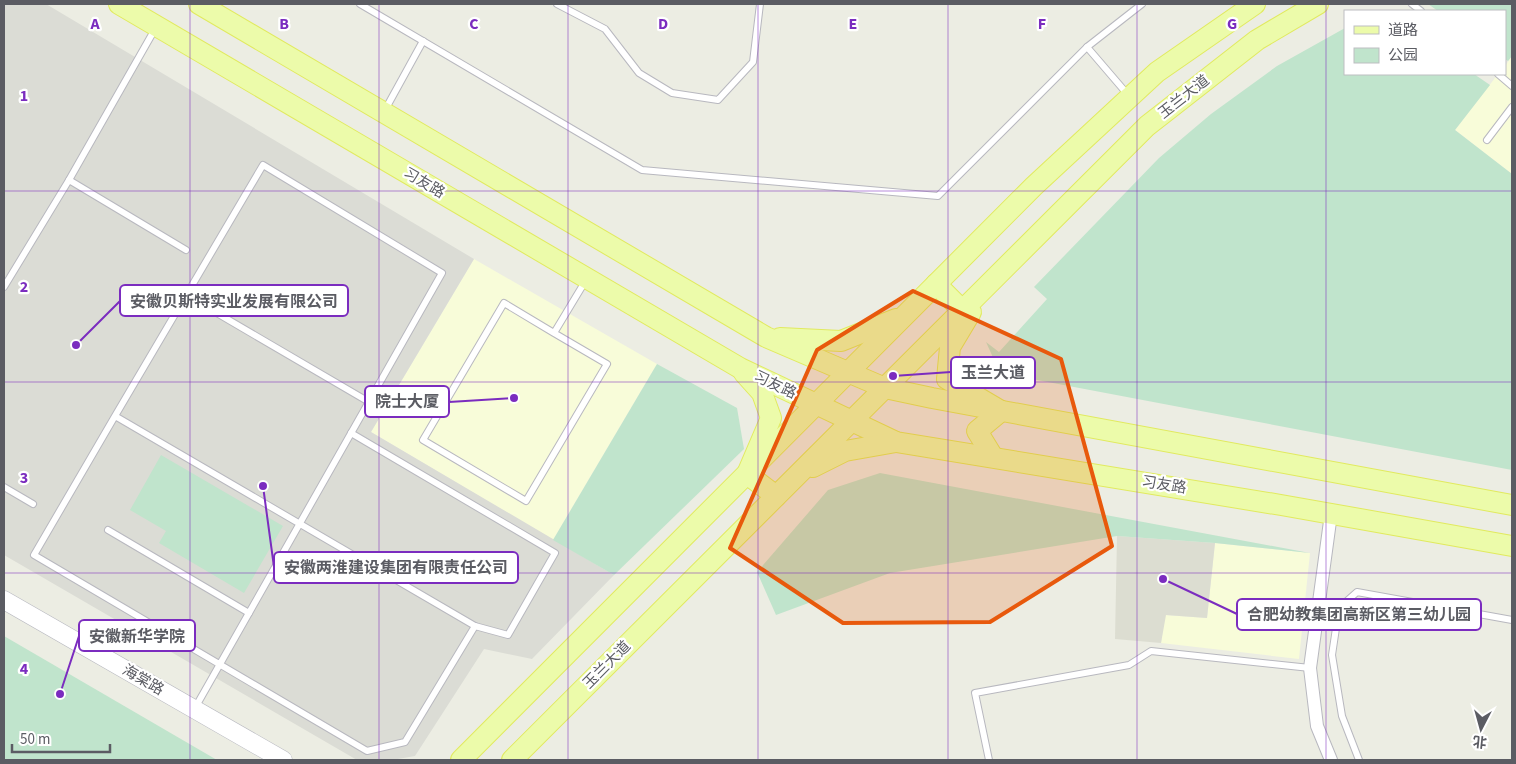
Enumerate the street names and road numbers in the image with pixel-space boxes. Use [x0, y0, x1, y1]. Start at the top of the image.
street label: 玉兰大道 [1154, 70, 1214, 124]
street label: 习友路 [399, 163, 449, 203]
street label: 习友路 [750, 366, 800, 404]
street label: 习友路 [1140, 471, 1188, 499]
street label: 玉兰大道 [578, 636, 636, 694]
street label: 海棠路 [118, 660, 168, 700]

